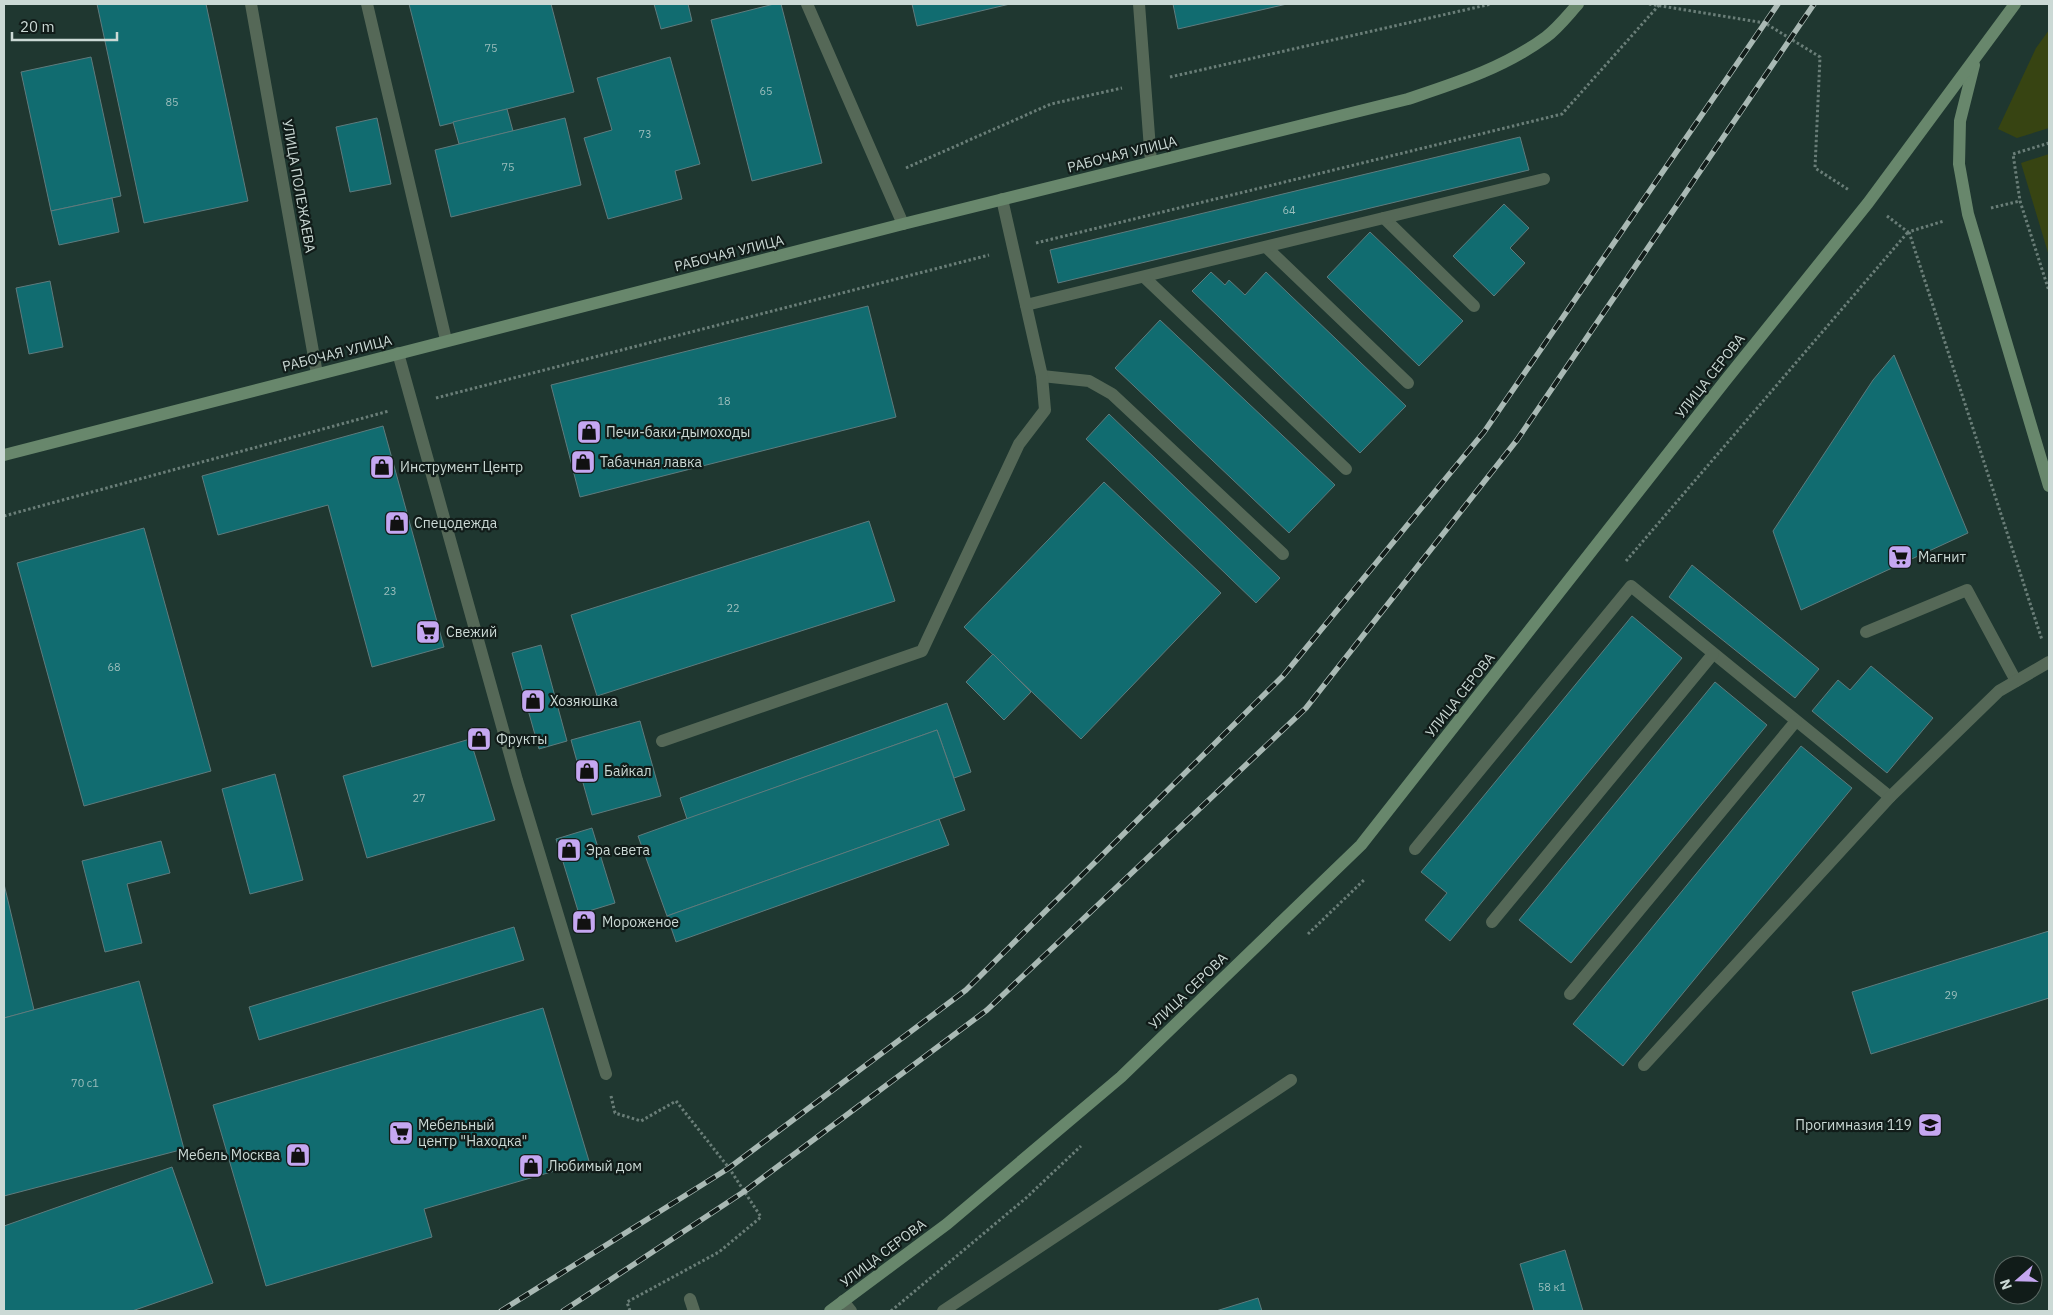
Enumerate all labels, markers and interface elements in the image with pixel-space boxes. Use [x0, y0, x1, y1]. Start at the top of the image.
scale bar [12, 10, 118, 42]
text: 20 m [20, 17, 55, 36]
house number: 75 [484, 41, 498, 55]
house number: 65 [759, 84, 773, 98]
house number: 85 [165, 95, 179, 109]
street label: УЛИЦА ПОЛЕЖАЕВА [278, 118, 320, 254]
house number: 73 [638, 127, 652, 141]
street label: РАБОЧАЯ УЛИЦА [1065, 132, 1179, 176]
house number: 75 [501, 160, 515, 174]
house number: 64 [1282, 203, 1296, 217]
street label: РАБОЧАЯ УЛИЦА [672, 231, 786, 275]
street label: УЛИЦА СЕРОВА [1671, 330, 1749, 422]
street label: РАБОЧАЯ УЛИЦА [280, 331, 394, 375]
house number: 18 [717, 394, 731, 408]
shop icon: Печи-баки-дымоходы [576, 419, 602, 445]
place label: Печи-баки-дымоходы [606, 423, 750, 441]
shop icon: Табачная лавка [570, 449, 596, 475]
place label: Табачная лавка [600, 453, 703, 471]
shop icon: Инструмент Центр [369, 454, 395, 480]
place label: Инструмент Центр [400, 458, 523, 476]
shop icon: Спецодежда [384, 510, 410, 536]
place label: Спецодежда [414, 514, 498, 532]
supermarket icon: Магнит [1887, 544, 1913, 570]
place label: Магнит [1918, 548, 1966, 566]
house number: 23 [383, 584, 397, 598]
house number: 22 [726, 601, 740, 615]
supermarket icon: Свежий [415, 619, 441, 645]
place label: Свежий [446, 623, 497, 641]
street label: УЛИЦА СЕРОВА [1421, 649, 1499, 741]
house number: 68 [107, 660, 121, 674]
shop icon: Хозяюшка [520, 688, 546, 714]
place label: Хозяюшка [550, 692, 618, 710]
shop icon: Фрукты [466, 726, 492, 752]
place label: Фрукты [496, 730, 547, 748]
shop icon: Байкал [574, 758, 600, 784]
place label: Байкал [604, 762, 652, 780]
house number: 27 [412, 791, 426, 805]
shop icon: Эра света [556, 837, 582, 863]
place label: Эра света [586, 841, 651, 859]
shop icon: Мороженое [571, 909, 597, 935]
place label: Мороженое [602, 913, 679, 931]
street label: УЛИЦА СЕРОВА [1145, 949, 1231, 1033]
house number: 29 [1944, 988, 1958, 1002]
house number: 70 с1 [71, 1076, 99, 1090]
school or university icon: Прогимназия 119 [1917, 1112, 1943, 1138]
place label: Мебельный центр "Находка" [418, 1116, 527, 1150]
place label: Прогимназия 119 [1795, 1116, 1912, 1134]
supermarket icon: Мебельный центр "Находка" [388, 1120, 414, 1146]
shop icon: Мебель Москва [285, 1142, 311, 1168]
place label: Мебель Москва [178, 1146, 281, 1164]
shop icon: Любимый дом [518, 1153, 544, 1179]
place label: Любимый дом [548, 1157, 642, 1175]
street label: УЛИЦА СЕРОВА [837, 1215, 929, 1291]
north arrow [1993, 1255, 2043, 1305]
text: N [1996, 1277, 2016, 1292]
house number: 58 к1 [1538, 1280, 1567, 1294]

